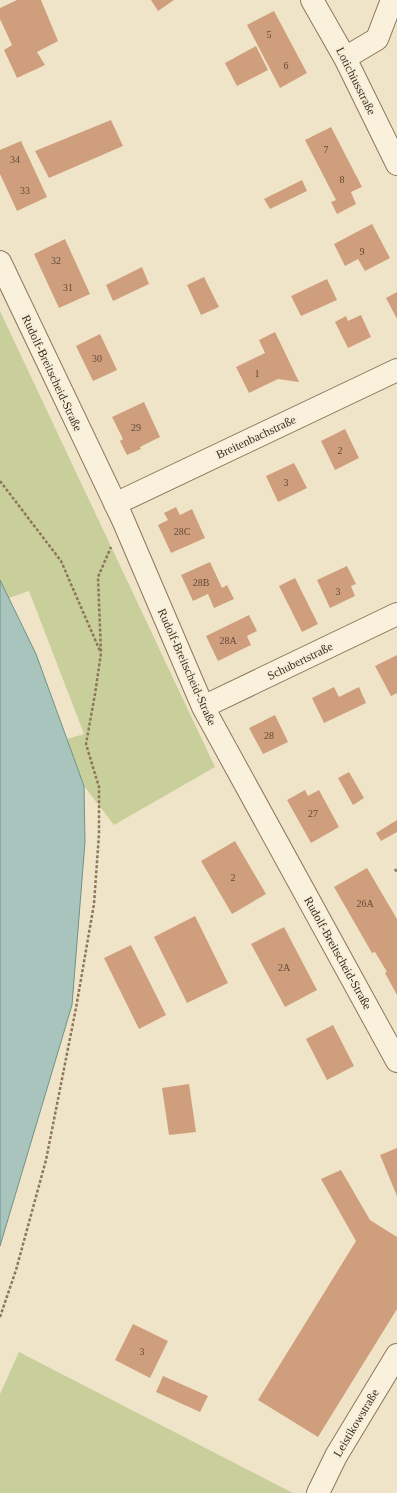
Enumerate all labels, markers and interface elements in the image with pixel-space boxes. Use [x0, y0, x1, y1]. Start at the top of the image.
house number: 5 [267, 29, 272, 40]
street label: Lotichiusstraße [333, 45, 379, 117]
house number: 6 [284, 60, 289, 71]
house number: 7 [324, 144, 329, 155]
house number: 34 [10, 154, 20, 165]
house number: 8 [340, 174, 345, 185]
house number: 33 [20, 185, 30, 196]
house number: 9 [360, 246, 365, 257]
house number: 32 [51, 255, 61, 266]
house number: 31 [63, 282, 73, 293]
street label: Rudolf-Breitscheid-Straße [19, 313, 85, 433]
house number: 30 [92, 353, 102, 364]
house number: 1 [255, 368, 260, 379]
street label: Breitenbachstraße [214, 412, 298, 462]
house number: 29 [131, 422, 141, 433]
house number: 2 [338, 445, 343, 456]
house number: 3 [284, 477, 289, 488]
house number: 28C [174, 526, 191, 537]
house number: 28B [193, 577, 210, 588]
house number: 3 [336, 586, 341, 597]
street label: Rudolf-Breitscheid-Straße [155, 606, 219, 728]
house number: 28A [219, 635, 237, 646]
street label: Schubertstraße [265, 639, 335, 683]
house number: 28 [264, 730, 274, 741]
house number: 27 [308, 808, 318, 819]
house number: 2 [231, 872, 236, 883]
street label: Rudolf-Breitscheid-Straße [301, 894, 375, 1012]
house number: 26A [356, 898, 374, 909]
house number: 2A [278, 962, 291, 973]
house number: 3 [140, 1346, 145, 1357]
street label: Leistikowstraße [330, 1387, 382, 1459]

